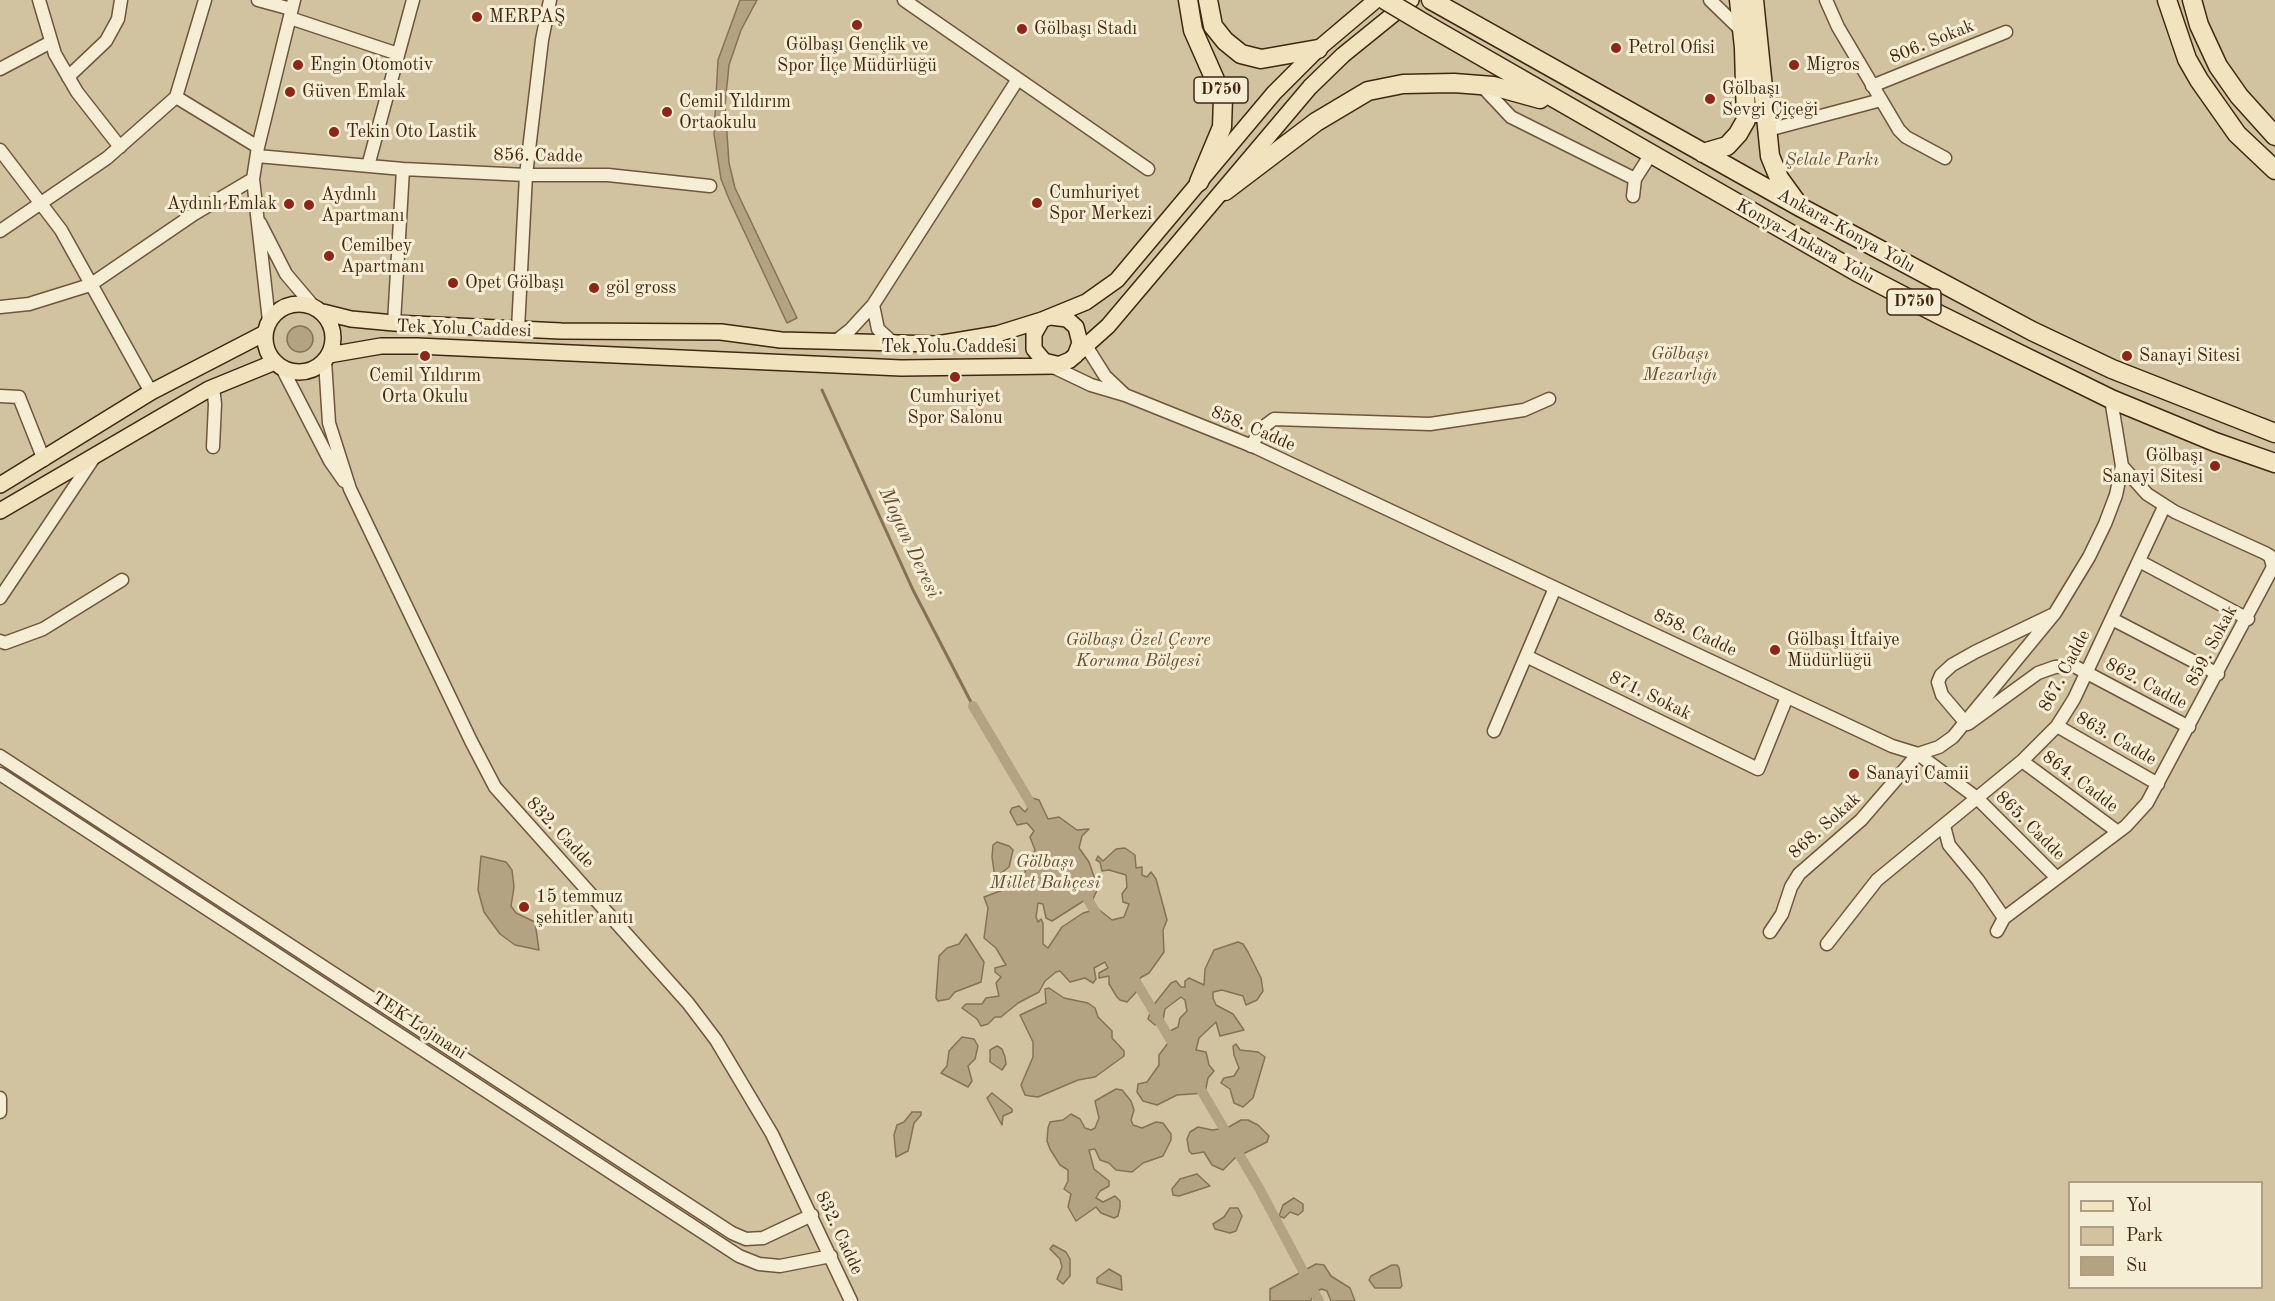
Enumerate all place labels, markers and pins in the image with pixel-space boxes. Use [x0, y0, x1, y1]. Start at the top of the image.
place label: MERPAŞ [489, 6, 565, 28]
marker: MERPAŞ [470, 10, 484, 24]
marker: Gölbaşı Gençlik ve Spor İlçe Müdürlüğü [850, 18, 864, 32]
place label: Gölbaşı Stadı [1034, 18, 1137, 40]
marker: Gölbaşı Stadı [1015, 22, 1029, 36]
place label: Gölbaşı Gençlik ve Spor İlçe Müdürlüğü [777, 34, 937, 76]
place label: Petrol Ofisi [1628, 37, 1715, 59]
marker: Petrol Ofisi [1609, 41, 1623, 55]
place label: Engin Otomotiv [310, 54, 433, 76]
place label: Migros [1806, 54, 1860, 76]
marker: Engin Otomotiv [291, 58, 305, 72]
marker: Migros [1787, 58, 1801, 72]
place label: Gölbaşı Sevgi Çiçeği [1722, 78, 1818, 121]
place label: Güven Emlak [302, 81, 406, 103]
marker: Güven Emlak [283, 85, 297, 99]
place label: Cemil Yıldırım Ortaokulu [679, 91, 791, 134]
marker: Gölbaşı Sevgi Çiçeği [1703, 92, 1717, 106]
marker: Cemil Yıldırım Ortaokulu [660, 105, 674, 119]
place label: Tekin Oto Lastik [346, 121, 477, 143]
marker: Tekin Oto Lastik [327, 125, 341, 139]
place label: Cumhuriyet Spor Merkezi [1049, 182, 1152, 224]
place label: Aydınlı Apartmanı [321, 184, 404, 226]
place label: Aydınlı Emlak [167, 193, 277, 215]
marker: Cumhuriyet Spor Merkezi [1030, 196, 1044, 210]
marker: Aydınlı Emlak [282, 197, 296, 211]
marker: Aydınlı Apartmanı [302, 198, 316, 212]
place label: Cemilbey Apartmanı [341, 235, 424, 278]
marker: Cemilbey Apartmanı [322, 249, 336, 263]
place label: Opet Gölbaşı [465, 272, 564, 294]
marker: Opet Gölbaşı [446, 276, 460, 290]
place label: göl gross [606, 277, 676, 299]
marker: göl gross [587, 281, 601, 295]
place label: Sanayi Sitesi [2139, 345, 2240, 367]
marker: Cemil Yıldırım Orta Okulu [418, 349, 432, 363]
marker: Sanayi Sitesi [2120, 349, 2134, 363]
place label: Cemil Yıldırım Orta Okulu [369, 365, 481, 407]
marker: Cumhuriyet Spor Salonu [948, 370, 962, 384]
place label: Cumhuriyet Spor Salonu [907, 386, 1003, 428]
place label: Gölbaşı Sanayi Sitesi [2102, 445, 2203, 488]
marker: Gölbaşı Sanayi Sitesi [2208, 459, 2222, 473]
place label: Gölbaşı İtfaiye Müdürlüğü [1787, 629, 1900, 672]
marker: Gölbaşı İtfaiye Müdürlüğü [1768, 643, 1782, 657]
place label: Sanayi Camii [1866, 763, 1969, 785]
marker: Sanayi Camii [1847, 767, 1861, 781]
place label: 15 temmuz şehitler anıtı [536, 886, 633, 928]
marker: 15 temmuz şehitler anıtı [517, 900, 531, 914]

